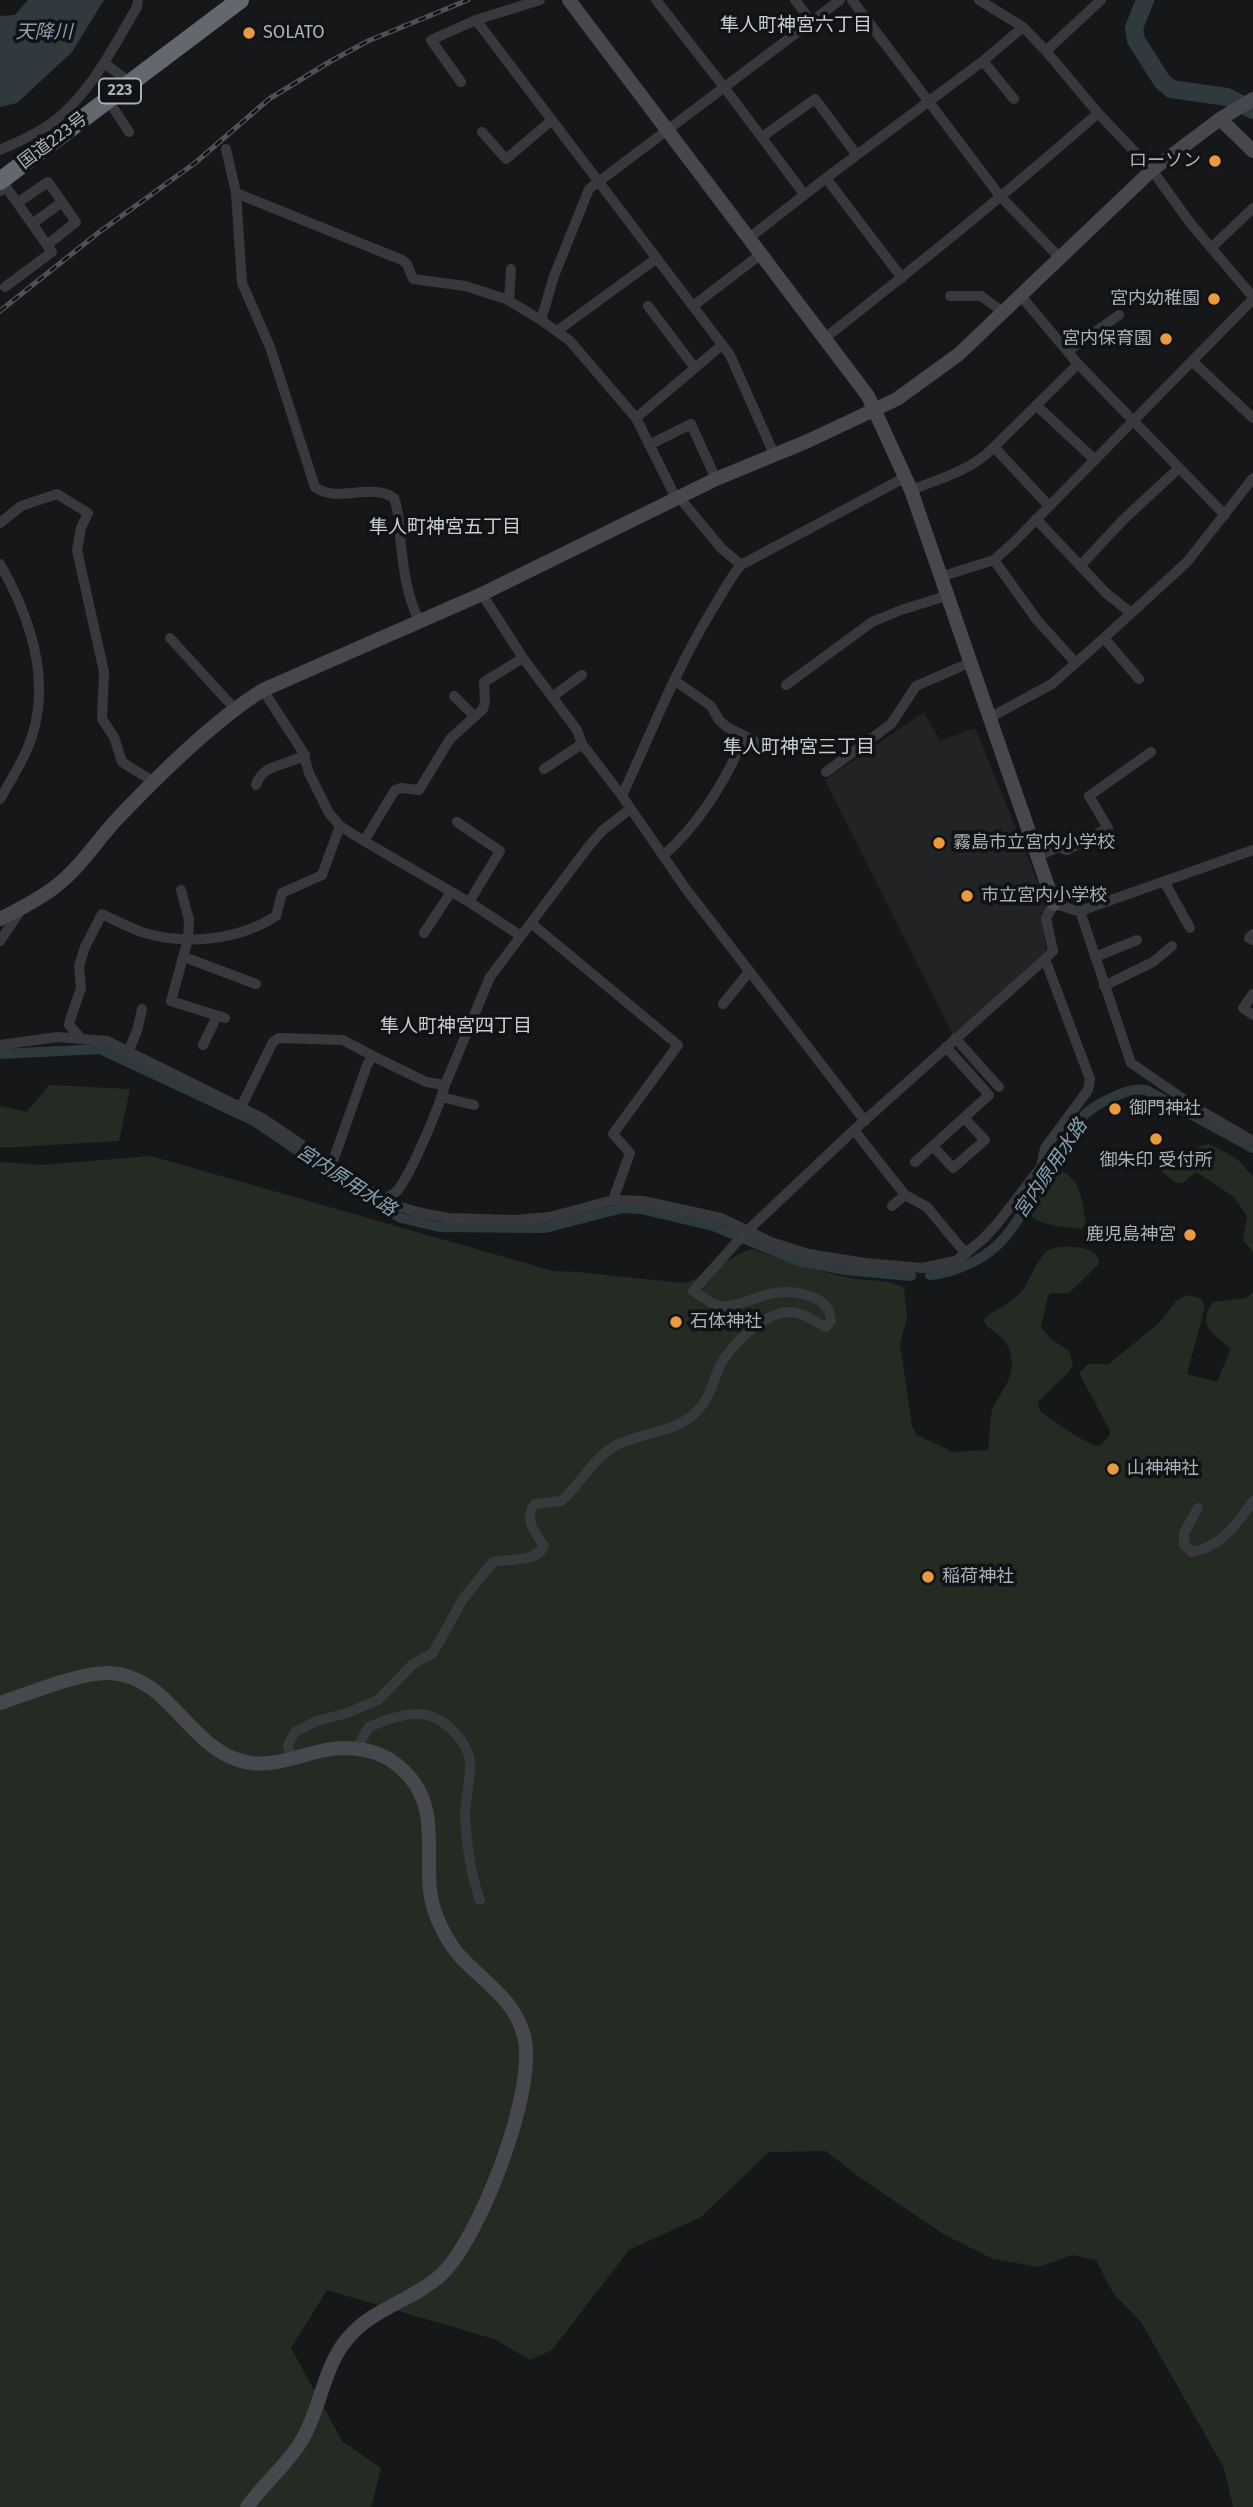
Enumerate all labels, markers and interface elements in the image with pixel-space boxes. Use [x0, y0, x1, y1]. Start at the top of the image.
district label: 隼人町神宮六丁目 [720, 15, 872, 37]
water label: 天降川 [16, 22, 72, 44]
place label: SOLATO [263, 22, 325, 44]
marker: SOLATO [241, 25, 257, 41]
road number: 223 [99, 78, 141, 104]
street label: 国道223号 [14, 108, 92, 174]
place label: ローソン [1129, 150, 1201, 172]
marker: ローソン [1207, 153, 1223, 169]
place label: 宮内幼稚園 [1110, 288, 1200, 310]
marker: 宮内幼稚園 [1206, 291, 1222, 307]
place label: 宮内保育園 [1062, 328, 1152, 350]
marker: 宮内保育園 [1158, 331, 1174, 347]
district label: 隼人町神宮五丁目 [369, 517, 521, 539]
district label: 隼人町神宮三丁目 [723, 737, 875, 759]
place label: 霧島市立宮内小学校 [953, 832, 1115, 854]
marker: 霧島市立宮内小学校 [931, 835, 947, 851]
place label: 市立宮内小学校 [981, 885, 1107, 907]
marker: 市立宮内小学校 [959, 888, 975, 904]
district label: 隼人町神宮四丁目 [380, 1016, 532, 1038]
place label: 御門神社 [1129, 1098, 1201, 1120]
marker: 御門神社 [1107, 1101, 1123, 1117]
water label: 宮内原用水路 [1010, 1115, 1092, 1223]
marker: 御朱印 受付所 [1148, 1131, 1164, 1147]
water label: 宮内原用水路 [292, 1140, 400, 1222]
place label: 御朱印 受付所 [1100, 1150, 1212, 1172]
place label: 鹿児島神宮 [1086, 1224, 1176, 1246]
marker: 鹿児島神宮 [1182, 1227, 1198, 1243]
place label: 石体神社 [690, 1311, 762, 1333]
marker: 石体神社 [668, 1314, 684, 1330]
place label: 山神神社 [1127, 1458, 1199, 1480]
marker: 山神神社 [1105, 1461, 1121, 1477]
place label: 稲荷神社 [942, 1566, 1014, 1588]
marker: 稲荷神社 [920, 1569, 936, 1585]

